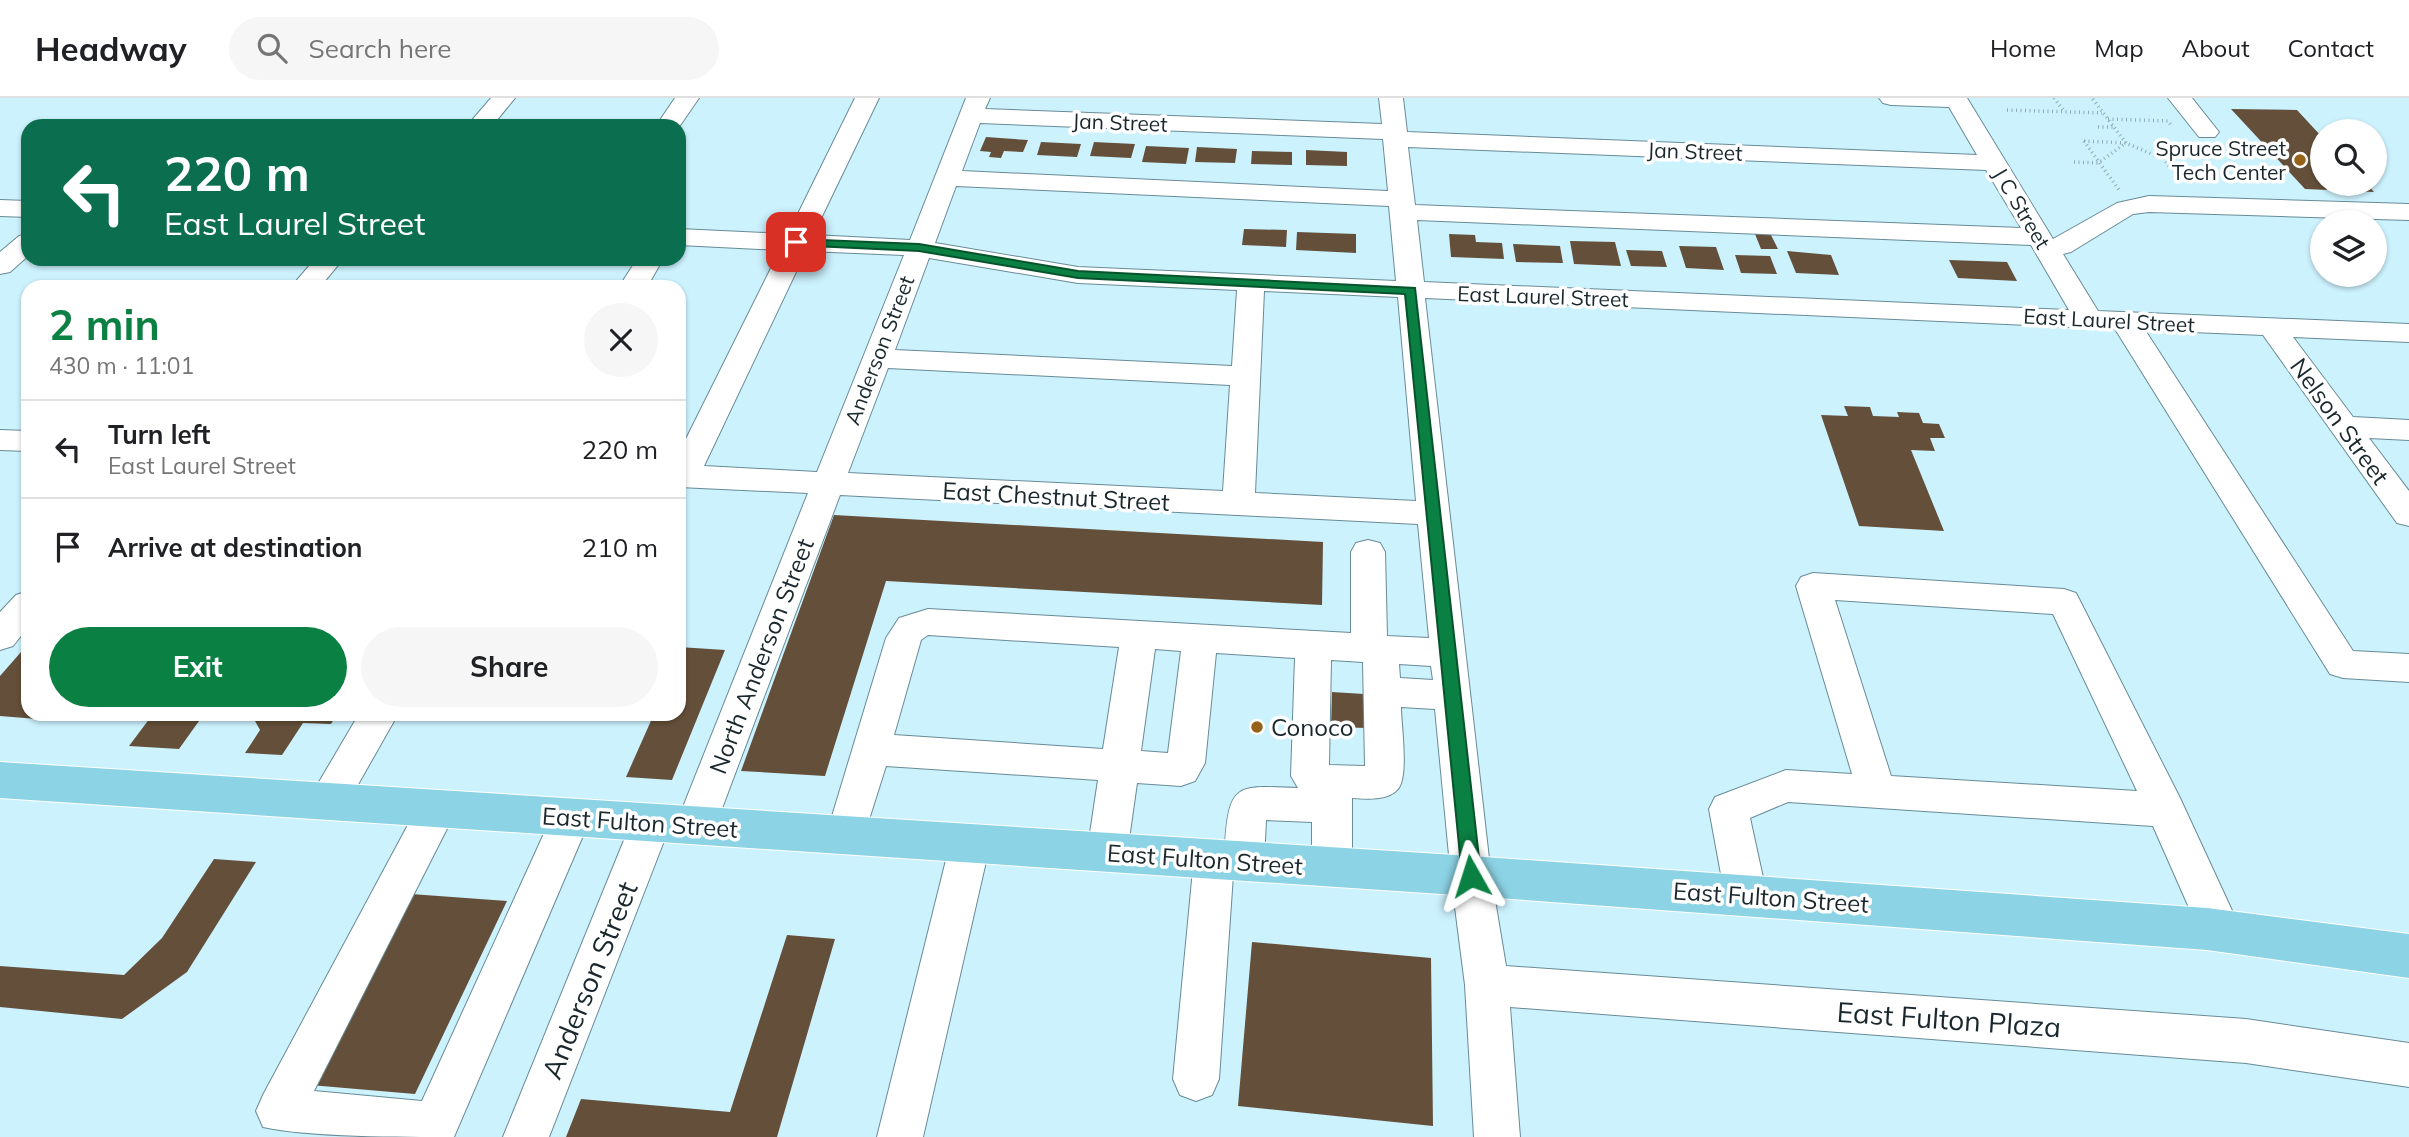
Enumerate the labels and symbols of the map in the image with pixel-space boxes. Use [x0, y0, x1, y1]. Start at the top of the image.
street label: Jan Street [1072, 107, 1168, 137]
place label: Spruce Street Tech Center [2155, 135, 2286, 185]
street label: Jan Street [1647, 136, 1743, 166]
marker: Spruce Street Tech Center [2292, 152, 2308, 168]
street label: J C Street [1988, 163, 2056, 253]
pin [766, 212, 826, 272]
street label: Anderson Street [839, 272, 919, 428]
street label: East Laurel Street [1457, 280, 1629, 312]
street label: East Laurel Street [2023, 303, 2195, 337]
street label: Nelson Street [2284, 352, 2396, 490]
street label: East Chestnut Street [942, 475, 1170, 517]
street label: North Anderson Street [702, 534, 820, 778]
place label: Conoco [1271, 712, 1353, 742]
marker: Conoco [1249, 719, 1265, 735]
street label: East Fulton Street [541, 800, 739, 844]
street label: East Fulton Street [1106, 837, 1304, 881]
position arrow [1434, 839, 1508, 913]
street label: East Fulton Street [1672, 875, 1870, 919]
street label: Anderson Street [533, 876, 645, 1084]
street label: East Fulton Plaza [1836, 994, 2062, 1044]

